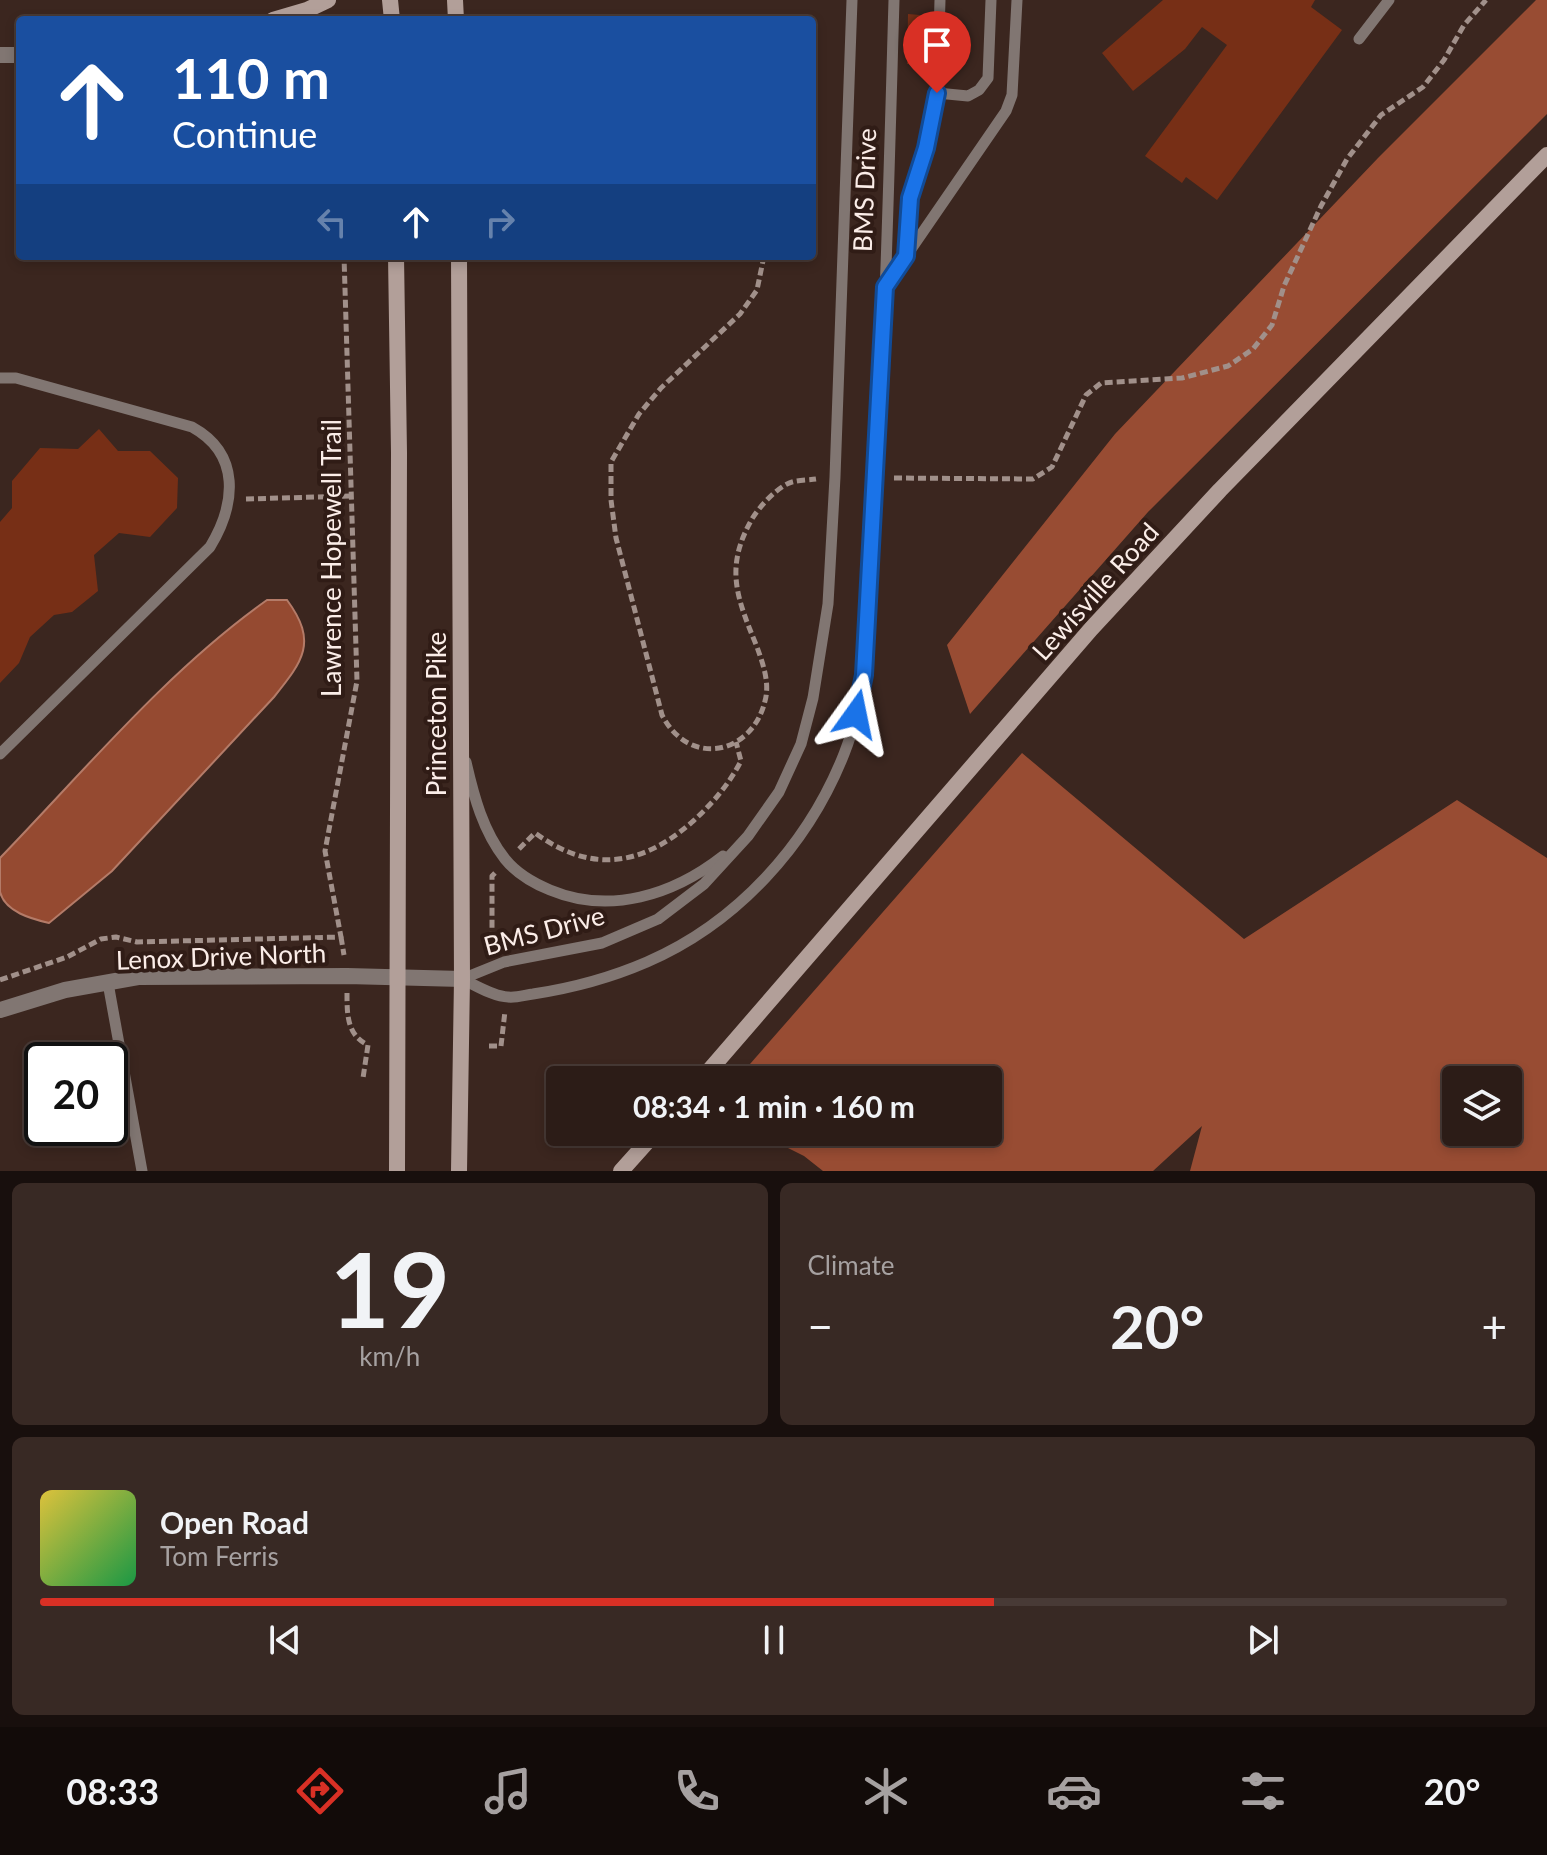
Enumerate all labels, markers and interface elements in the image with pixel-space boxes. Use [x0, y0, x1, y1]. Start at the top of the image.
pin [903, 11, 971, 93]
icon: arrive [915, 23, 959, 67]
text: 110 m [172, 44, 330, 111]
icon: ahead [40, 48, 144, 152]
text: Continue [172, 112, 317, 156]
street label: BMS Drive [846, 128, 882, 252]
icon: left [310, 200, 354, 244]
icon: ahead [394, 200, 438, 244]
icon: right [478, 200, 522, 244]
street label: Lawrence Hopewell Trail [315, 419, 347, 697]
street label: Lewisville Road [1025, 516, 1165, 666]
street label: Princeton Pike [420, 632, 452, 796]
position arrow [814, 672, 898, 756]
street label: BMS Drive [480, 899, 608, 961]
street label: Lenox Drive North [115, 936, 327, 976]
speed limit sign: 20 [24, 1042, 128, 1146]
map controls [1442, 1066, 1522, 1146]
button: layers [1442, 1066, 1522, 1146]
text: 08:34 · 1 min · 160 m [633, 1088, 915, 1124]
text: 19 [329, 1225, 450, 1350]
text: Climate [808, 1249, 894, 1281]
text: 20° [1110, 1290, 1205, 1362]
text: − [808, 1300, 833, 1352]
text: + [1481, 1300, 1507, 1352]
text: km/h [359, 1340, 420, 1372]
text: Open Road [160, 1504, 309, 1540]
text: Tom Ferris [160, 1540, 279, 1572]
icon: previous [263, 1618, 307, 1662]
icon: pause [752, 1618, 796, 1662]
icon: next [1241, 1618, 1285, 1662]
icon: directions [292, 1763, 348, 1819]
icon: music [480, 1763, 536, 1819]
icon: phone [669, 1763, 725, 1819]
icon: climate [858, 1763, 914, 1819]
icon: car [1046, 1763, 1102, 1819]
icon: filters [1235, 1763, 1291, 1819]
text: 08:33 [66, 1769, 159, 1813]
text: 20° [1424, 1769, 1481, 1813]

